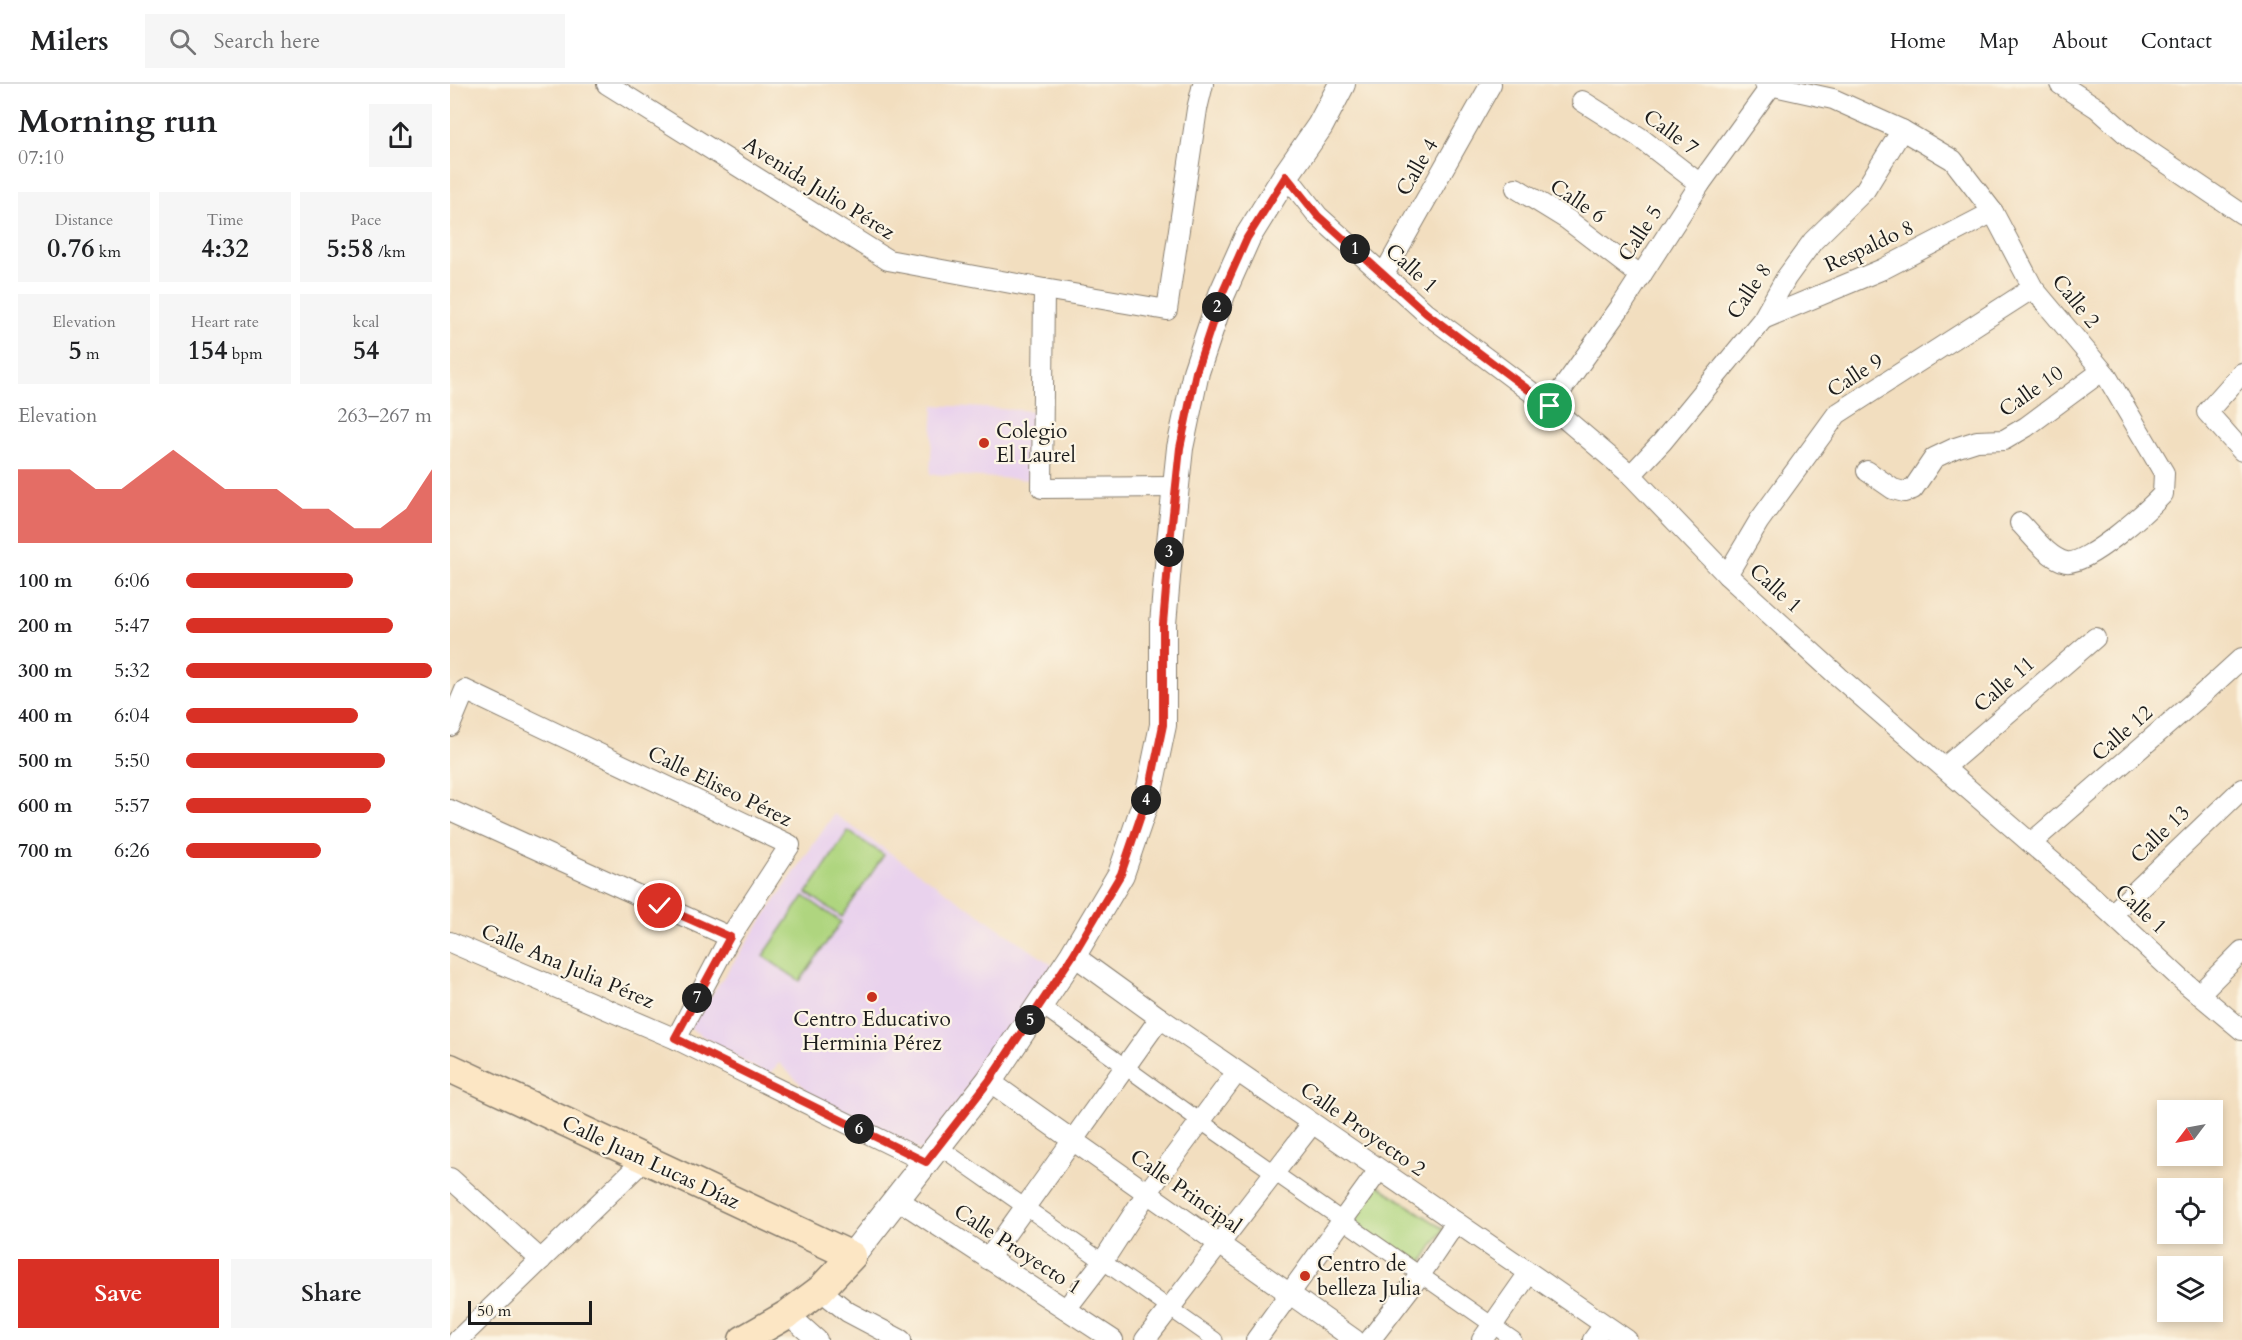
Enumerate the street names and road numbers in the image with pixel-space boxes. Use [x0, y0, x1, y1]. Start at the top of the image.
street label: Calle 7 [1637, 103, 1704, 162]
street label: Avenida Julio Pérez [737, 130, 901, 247]
street label: Calle 4 [1389, 133, 1446, 201]
street label: Calle 6 [1544, 172, 1611, 231]
street label: Calle 5 [1611, 199, 1669, 267]
street label: Respaldo 8 [1820, 213, 1919, 280]
street label: Calle 1 [1379, 237, 1444, 300]
street label: Calle 8 [1720, 258, 1779, 325]
street label: Calle 2 [2045, 268, 2106, 335]
street label: Calle 9 [1821, 346, 1889, 404]
street label: Calle 10 [1993, 359, 2069, 424]
street label: Calle 1 [1743, 557, 1808, 620]
street label: Calle 11 [1967, 650, 2041, 719]
street label: Calle 12 [2085, 698, 2159, 768]
street label: Calle Eliseo Pérez [643, 739, 797, 834]
street label: Calle 13 [2124, 799, 2197, 870]
street label: Calle 1 [2108, 878, 2173, 941]
street label: Calle Ana Julia Pérez [477, 917, 660, 1016]
street label: Calle Proyecto 2 [1294, 1075, 1431, 1184]
street label: Calle Juan Lucas Díaz [557, 1108, 745, 1217]
street label: Calle Principal [1124, 1142, 1247, 1241]
street label: Calle Proyecto 1 [948, 1197, 1087, 1302]

